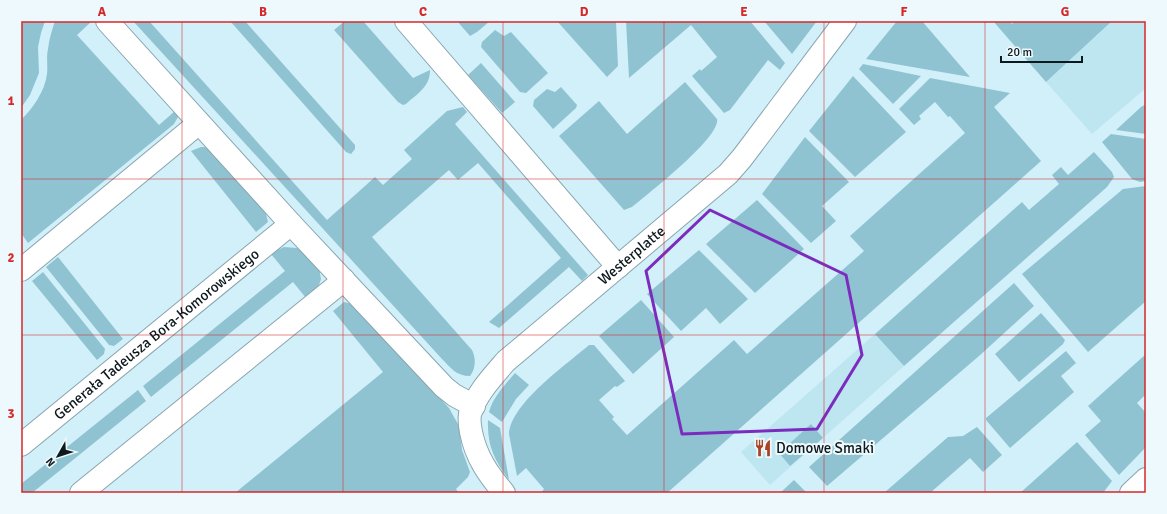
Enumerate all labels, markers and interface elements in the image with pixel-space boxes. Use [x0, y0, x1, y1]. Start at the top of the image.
text: A [98, 4, 107, 20]
text: B [259, 4, 267, 20]
text: C [419, 4, 427, 20]
text: D [580, 4, 589, 20]
text: E [740, 4, 748, 20]
text: F [901, 4, 908, 20]
text: G [1061, 4, 1069, 20]
scale bar [1001, 38, 1082, 64]
text: 20 m [1007, 45, 1032, 60]
text: 1 [7, 93, 15, 109]
street label: Westerplatte [594, 222, 669, 289]
street label: Generała Tadeusza Bora-Komorowskiego [50, 245, 263, 423]
text: 2 [7, 250, 15, 266]
text: 3 [7, 406, 15, 422]
north arrow [38, 436, 78, 476]
restaurant icon: Domowe Smaki [753, 438, 773, 458]
place label: Domowe Smaki [776, 439, 874, 457]
text: N [43, 455, 58, 469]

